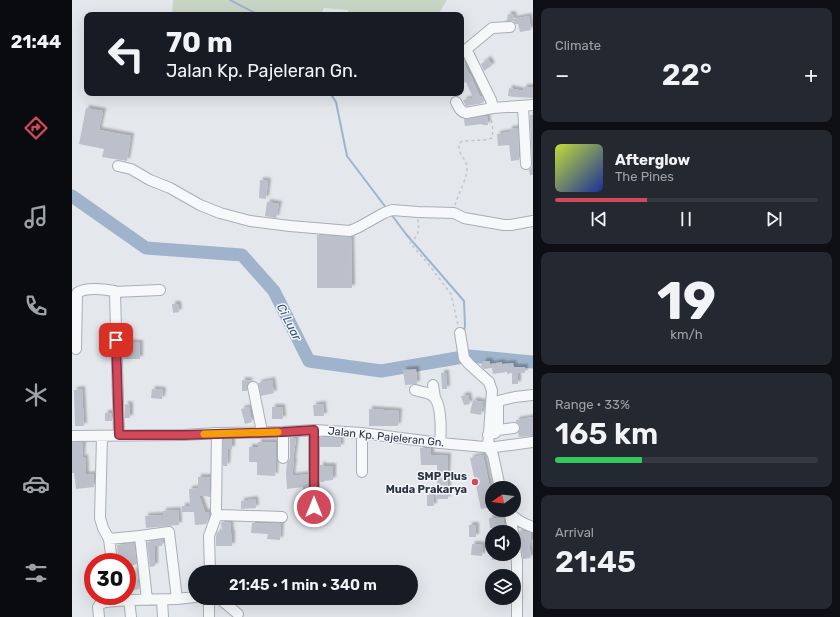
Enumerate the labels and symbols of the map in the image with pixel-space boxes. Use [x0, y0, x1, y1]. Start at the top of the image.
water label: Ci Luar [274, 301, 304, 343]
pin [99, 323, 133, 357]
street label: Jalan Kp. Pajeleran Gn. [327, 424, 445, 450]
place label: SMP Plus Muda Prakarya [386, 470, 467, 496]
marker: SMP Plus Muda Prakarya [470, 477, 480, 487]
north arrow [485, 481, 521, 517]
position arrow [293, 486, 335, 528]
speed limit sign: 30 [84, 553, 136, 605]

